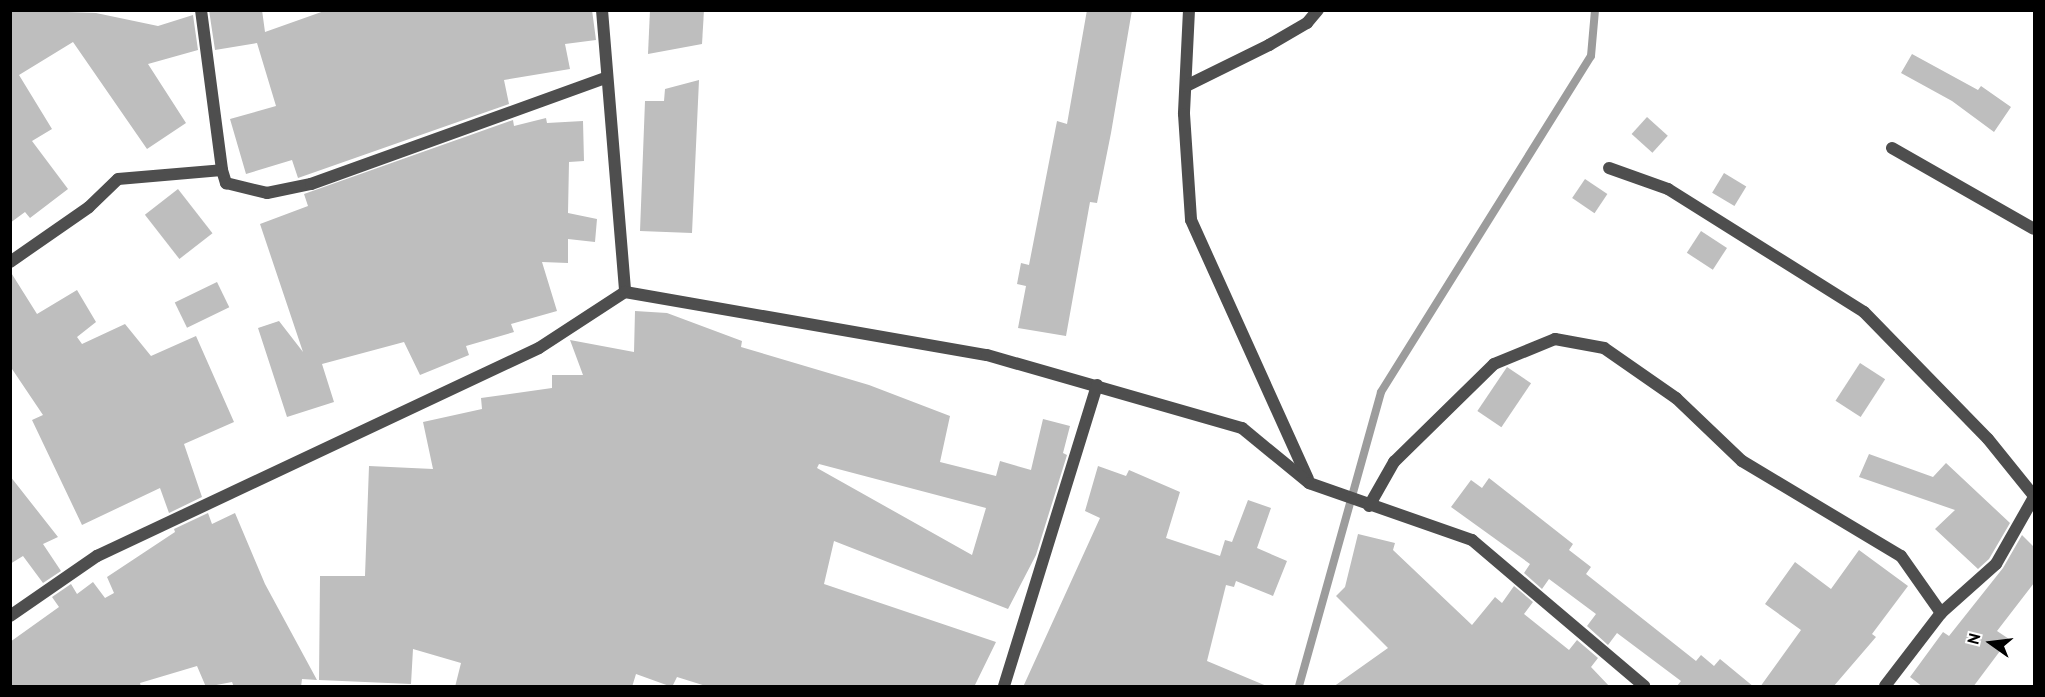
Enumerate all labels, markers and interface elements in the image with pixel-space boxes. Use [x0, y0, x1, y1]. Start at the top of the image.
north arrow [1961, 613, 2021, 673]
text: N [1963, 631, 1985, 646]

